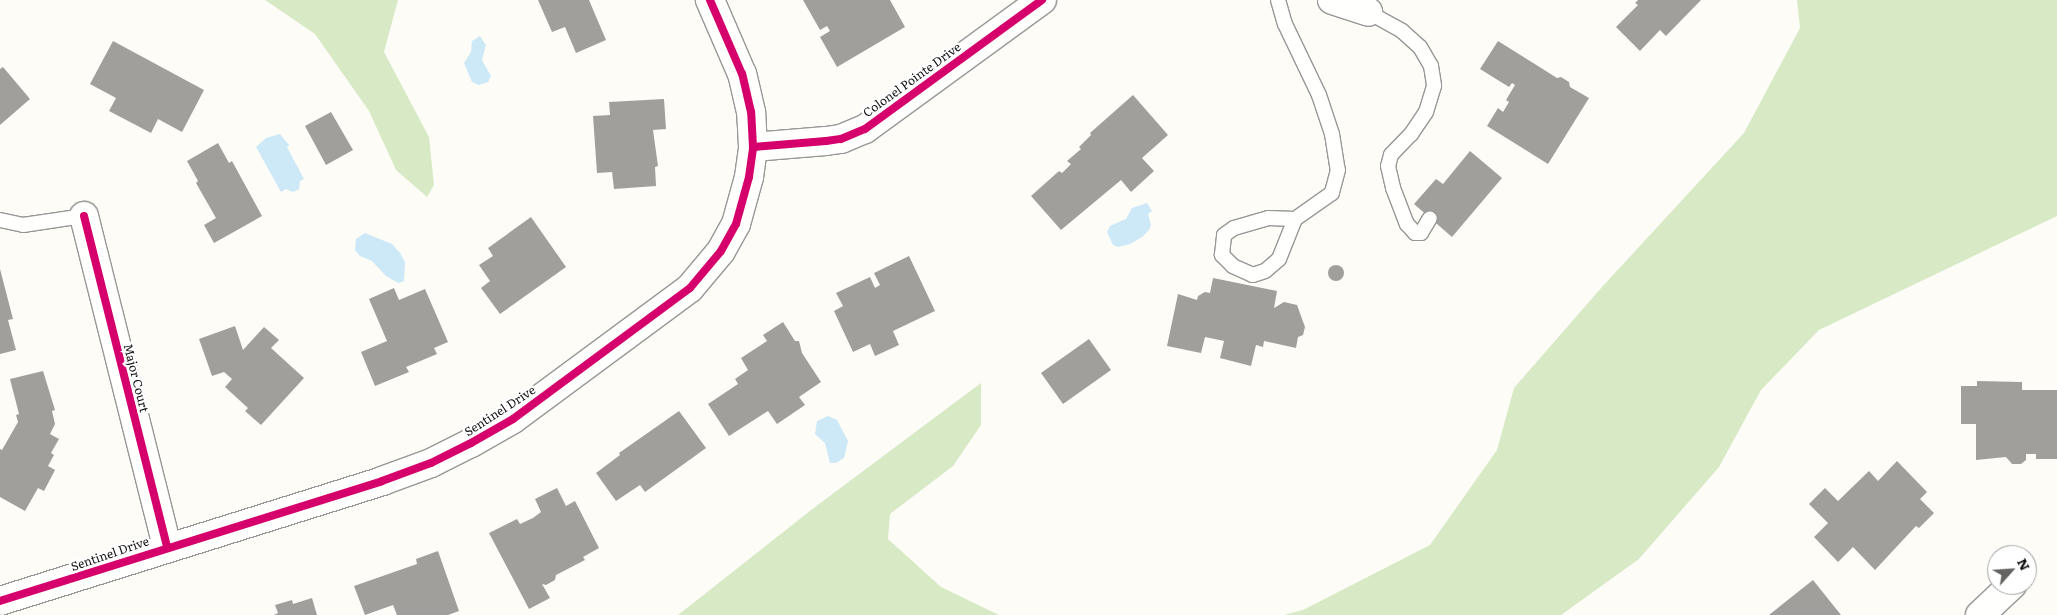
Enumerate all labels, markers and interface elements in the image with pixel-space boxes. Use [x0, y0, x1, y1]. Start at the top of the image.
street label: Colonel Pointe Drive [860, 40, 964, 120]
street label: Major Court [121, 342, 151, 414]
street label: Sentinel Drive [462, 383, 538, 439]
street label: Sentinel Drive [69, 534, 151, 574]
north arrow [1987, 545, 2037, 595]
text: N [2013, 554, 2036, 574]

